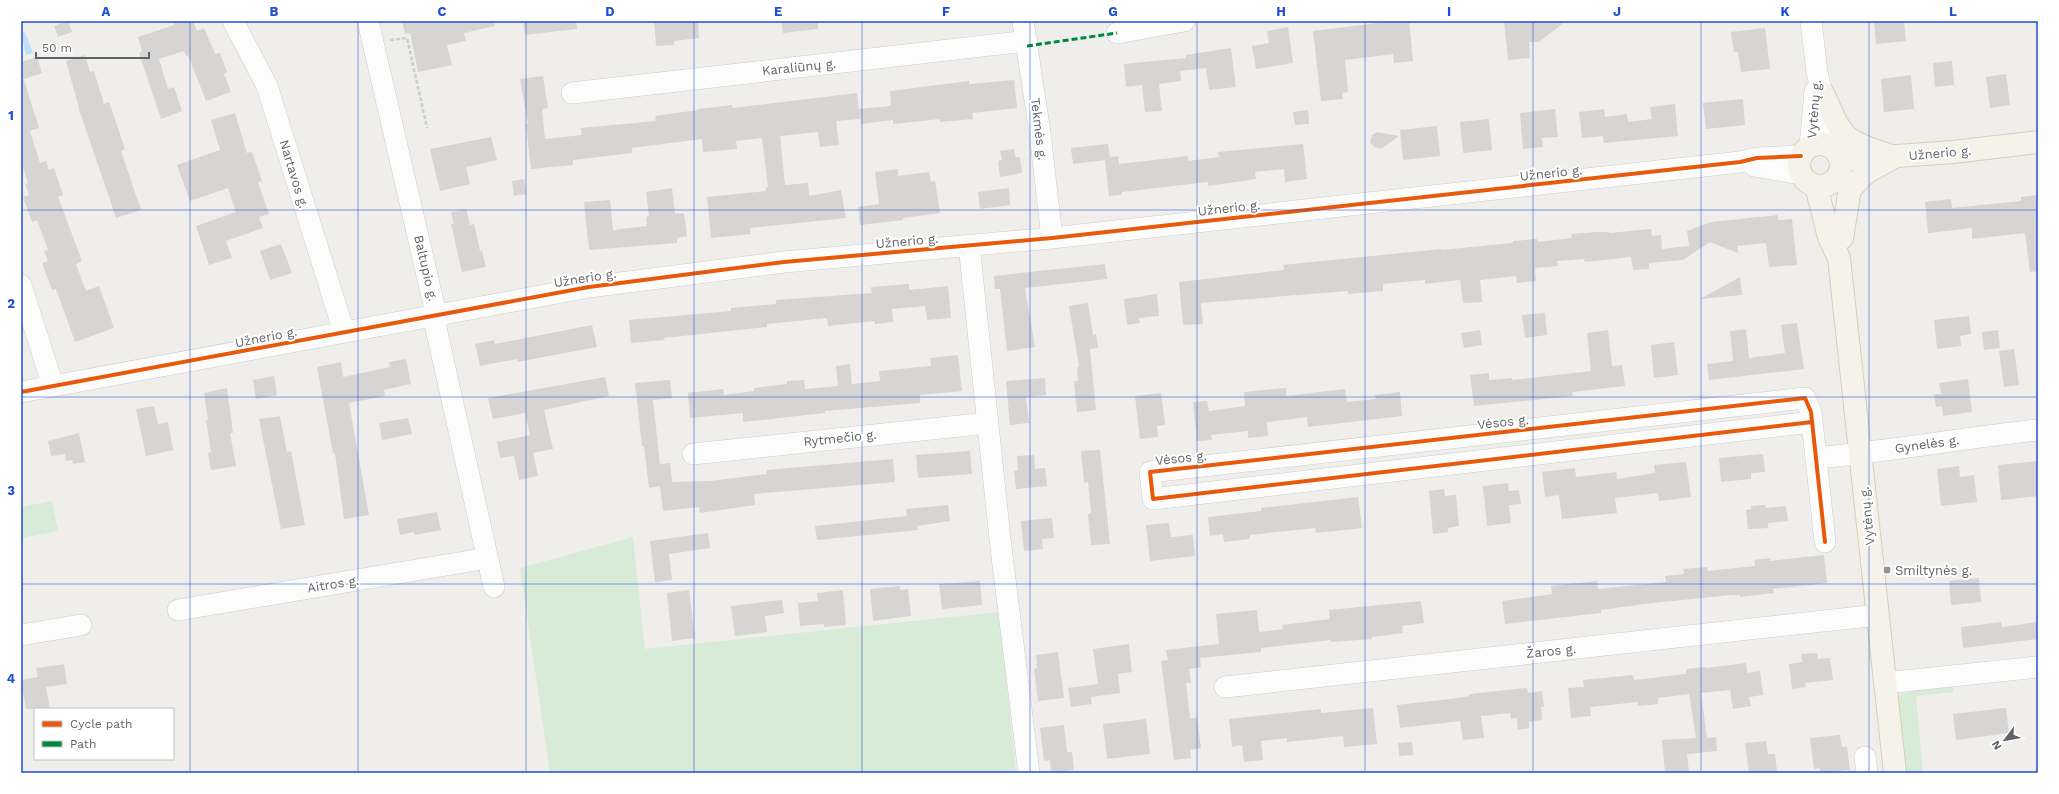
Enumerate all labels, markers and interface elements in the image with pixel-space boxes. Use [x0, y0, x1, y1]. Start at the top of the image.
text: A [102, 4, 111, 19]
text: B [270, 4, 279, 19]
text: C [438, 4, 447, 19]
text: D [605, 4, 615, 19]
text: E [774, 4, 782, 19]
text: F [942, 4, 950, 19]
text: G [1108, 4, 1118, 19]
text: H [1276, 4, 1286, 19]
text: I [1447, 4, 1451, 19]
text: J [1613, 4, 1621, 19]
text: K [1780, 4, 1790, 19]
text: L [1949, 4, 1957, 19]
scale bar [36, 34, 149, 60]
text: 50 m [42, 41, 72, 55]
street label: Karaliūnų g. [761, 56, 837, 78]
street label: Vytėnų g. [1804, 79, 1824, 139]
street label: Tekmės g. [1028, 97, 1050, 161]
text: 1 [8, 108, 14, 123]
street label: Nartavos g. [277, 138, 311, 210]
street label: Užnerio g. [1908, 143, 1972, 163]
street label: Užnerio g. [1519, 162, 1583, 184]
street label: Užnerio g. [1197, 197, 1261, 219]
street label: Užnerio g. [875, 231, 939, 251]
street label: Baltupio g. [411, 234, 441, 302]
street label: Užnerio g. [553, 266, 617, 290]
text: 2 [7, 296, 15, 311]
street label: Užnerio g. [234, 324, 298, 350]
street label: Vėsos g. [1477, 412, 1529, 432]
street label: Rytmečio g. [803, 427, 877, 449]
street label: Gynelės g. [1894, 432, 1960, 456]
street label: Vėsos g. [1155, 448, 1207, 468]
text: 3 [7, 483, 15, 498]
street label: Vytėnų g. [1856, 486, 1878, 546]
place label: Smiltynės g. [1895, 563, 1972, 578]
marker: Smiltynės g. [1882, 565, 1892, 575]
street label: Aitros g. [306, 573, 360, 595]
street label: Žaros g. [1525, 640, 1577, 661]
text: 4 [7, 671, 16, 686]
legend [34, 708, 174, 760]
text: Cycle path [70, 717, 132, 731]
north arrow [1985, 720, 2025, 760]
text: Path [70, 737, 96, 751]
text: N [1989, 738, 2005, 752]

